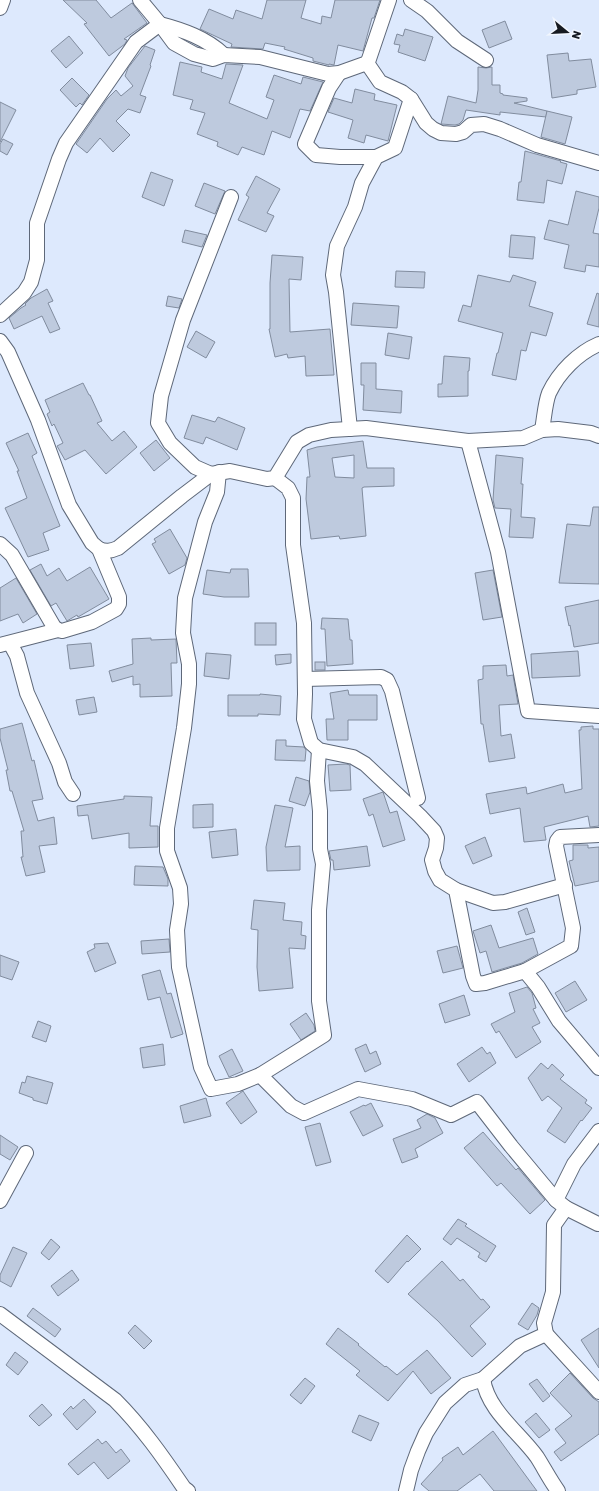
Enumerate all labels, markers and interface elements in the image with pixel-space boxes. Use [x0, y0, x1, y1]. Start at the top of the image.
north arrow [547, 12, 587, 52]
text: N [569, 29, 583, 41]

